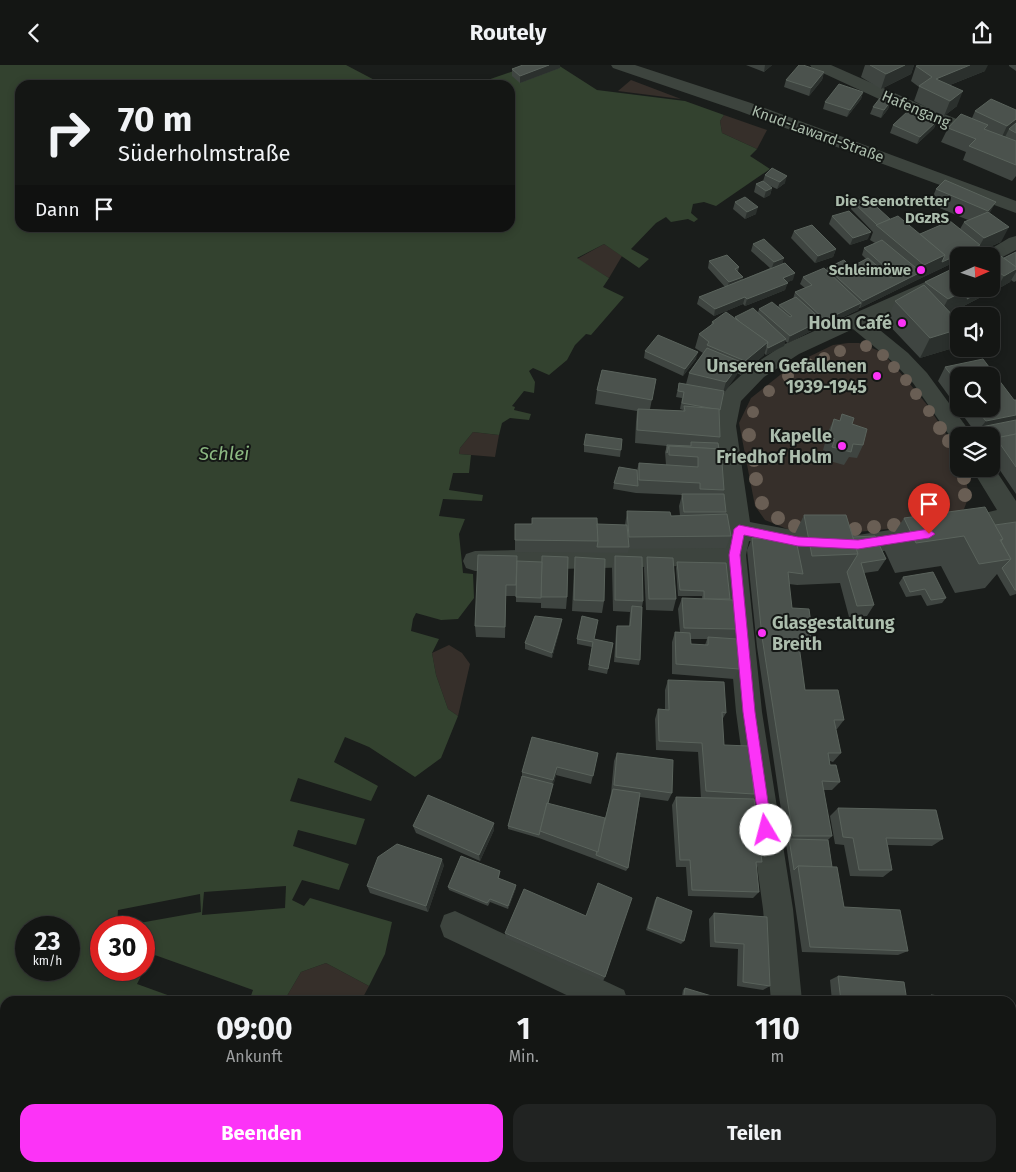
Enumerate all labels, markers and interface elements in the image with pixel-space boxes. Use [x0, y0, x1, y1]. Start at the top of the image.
icon: back [20, 19, 48, 47]
text: Routely [470, 19, 546, 46]
icon: share [968, 19, 996, 47]
street label: Hafengang [879, 87, 953, 132]
text: 70 m [118, 98, 192, 140]
icon: right [35, 100, 100, 165]
street label: Knud-Laward-Straße [749, 102, 887, 166]
text: Süderholmstraße [118, 140, 290, 167]
place label: Die Seenotretter DGzRS [835, 192, 950, 227]
icon: arrive [90, 195, 118, 223]
text: Dann [35, 198, 80, 221]
marker: Die Seenotretter DGzRS [953, 204, 965, 216]
north arrow [950, 247, 1000, 297]
map controls [950, 247, 1000, 477]
place label: Schleimöwe [829, 261, 911, 279]
marker: Schleimöwe [915, 264, 927, 276]
button: sound [950, 307, 1000, 357]
place label: Holm Café [808, 312, 892, 334]
marker: Holm Café [896, 317, 908, 329]
place label: Unseren Gefallenen 1939-1945 [707, 355, 867, 398]
button: search [950, 367, 1000, 417]
marker: Unseren Gefallenen 1939-1945 [871, 370, 883, 382]
place label: Kapelle Friedhof Holm [716, 425, 832, 468]
button: layers [950, 427, 1000, 477]
marker: Kapelle Friedhof Holm [836, 440, 848, 452]
water label: Schlei [198, 442, 250, 465]
pin [908, 483, 950, 534]
icon: arrive [915, 490, 943, 518]
place label: Glasgestaltung Breith [772, 612, 895, 655]
marker: Glasgestaltung Breith [756, 627, 768, 639]
position arrow [739, 803, 791, 855]
speed limit sign: 30 [90, 916, 155, 981]
text: 23 [35, 927, 60, 957]
text: km/h [33, 954, 62, 968]
text: 09:00 [216, 1011, 293, 1047]
text: 1 [517, 1011, 531, 1047]
text: 110 [755, 1011, 800, 1047]
text: Ankunft [226, 1047, 283, 1066]
text: Min. [509, 1047, 539, 1066]
text: m [771, 1047, 784, 1066]
button: Beenden [20, 1104, 503, 1162]
button: Teilen [513, 1104, 996, 1162]

